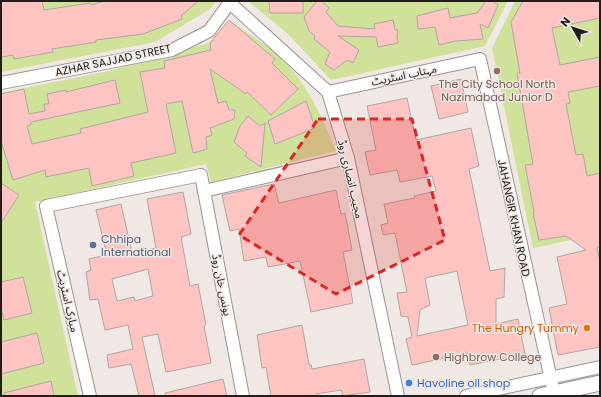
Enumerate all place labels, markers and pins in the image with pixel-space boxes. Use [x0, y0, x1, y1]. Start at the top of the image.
marker: The City School North Nazimabad Junior D [492, 66, 502, 76]
place label: The City School North Nazimabad Junior D [439, 76, 555, 105]
place label: Chhipa International [101, 231, 171, 260]
marker: Chhipa International [88, 240, 98, 250]
place label: The Hungry Tummy [472, 320, 580, 336]
marker: The Hungry Tummy [582, 323, 592, 333]
place label: Highbrow College [444, 349, 542, 365]
marker: Highbrow College [431, 352, 441, 362]
place label: Havoline oil shop [417, 375, 510, 391]
marker: Havoline oil shop [404, 378, 414, 388]

